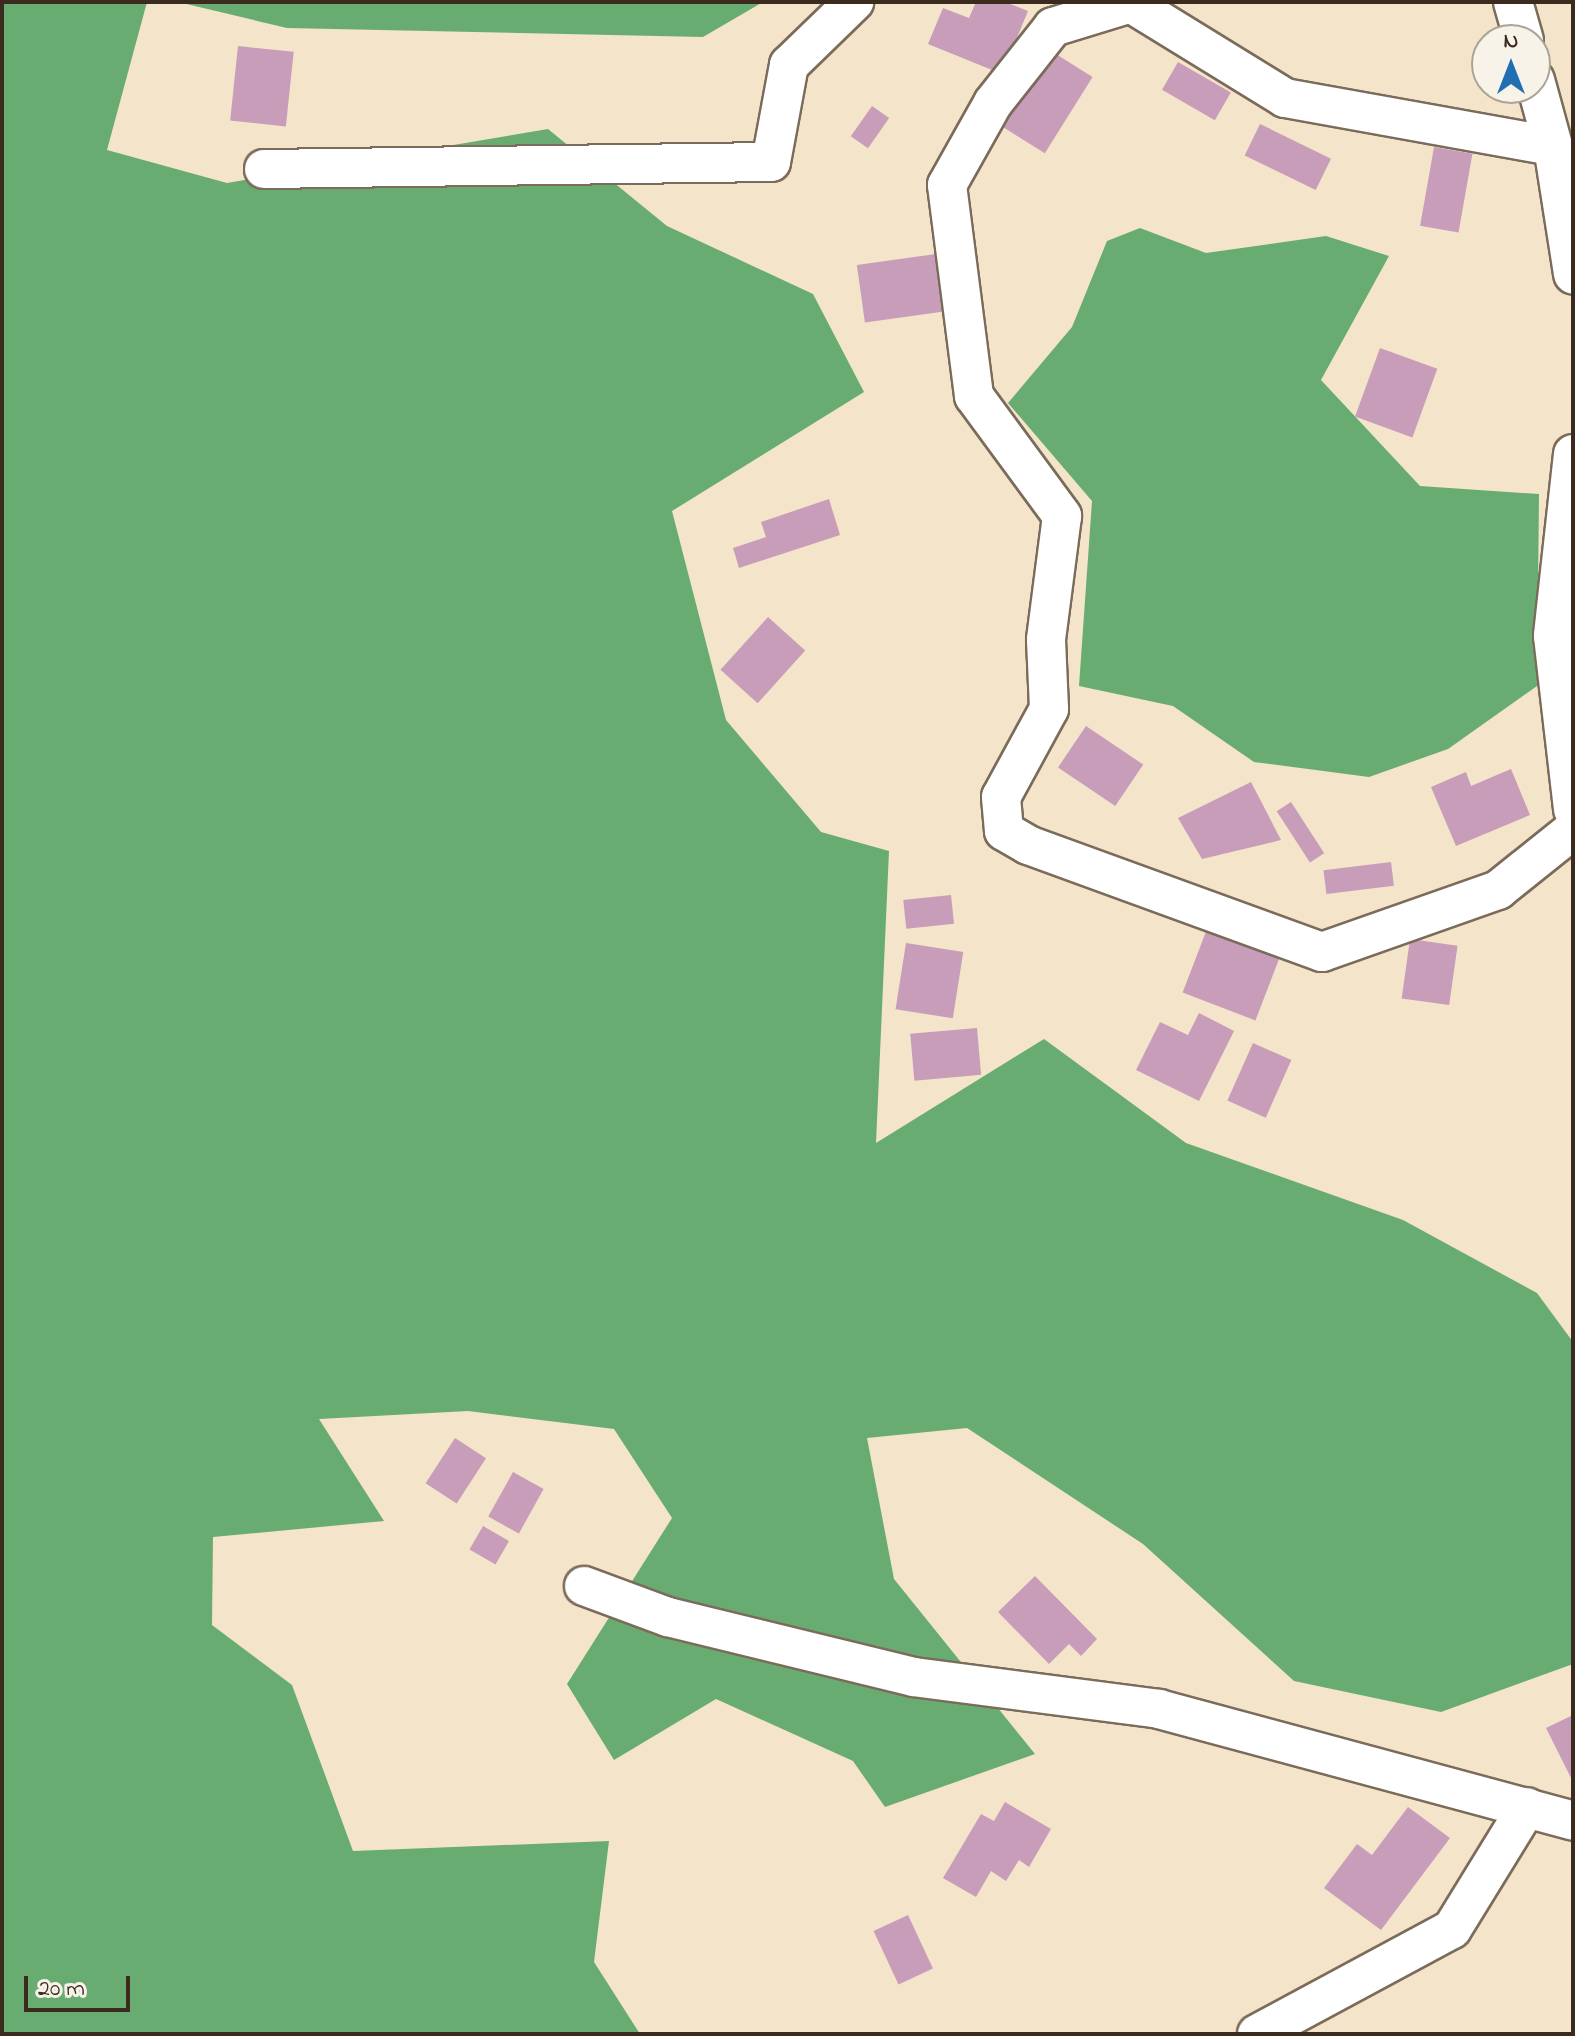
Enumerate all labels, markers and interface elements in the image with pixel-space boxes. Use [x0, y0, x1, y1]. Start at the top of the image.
north arrow [1471, 24, 1551, 104]
text: N [1504, 26, 1518, 58]
scale bar [28, 1960, 134, 2010]
text: 20 m [38, 1972, 85, 2007]

